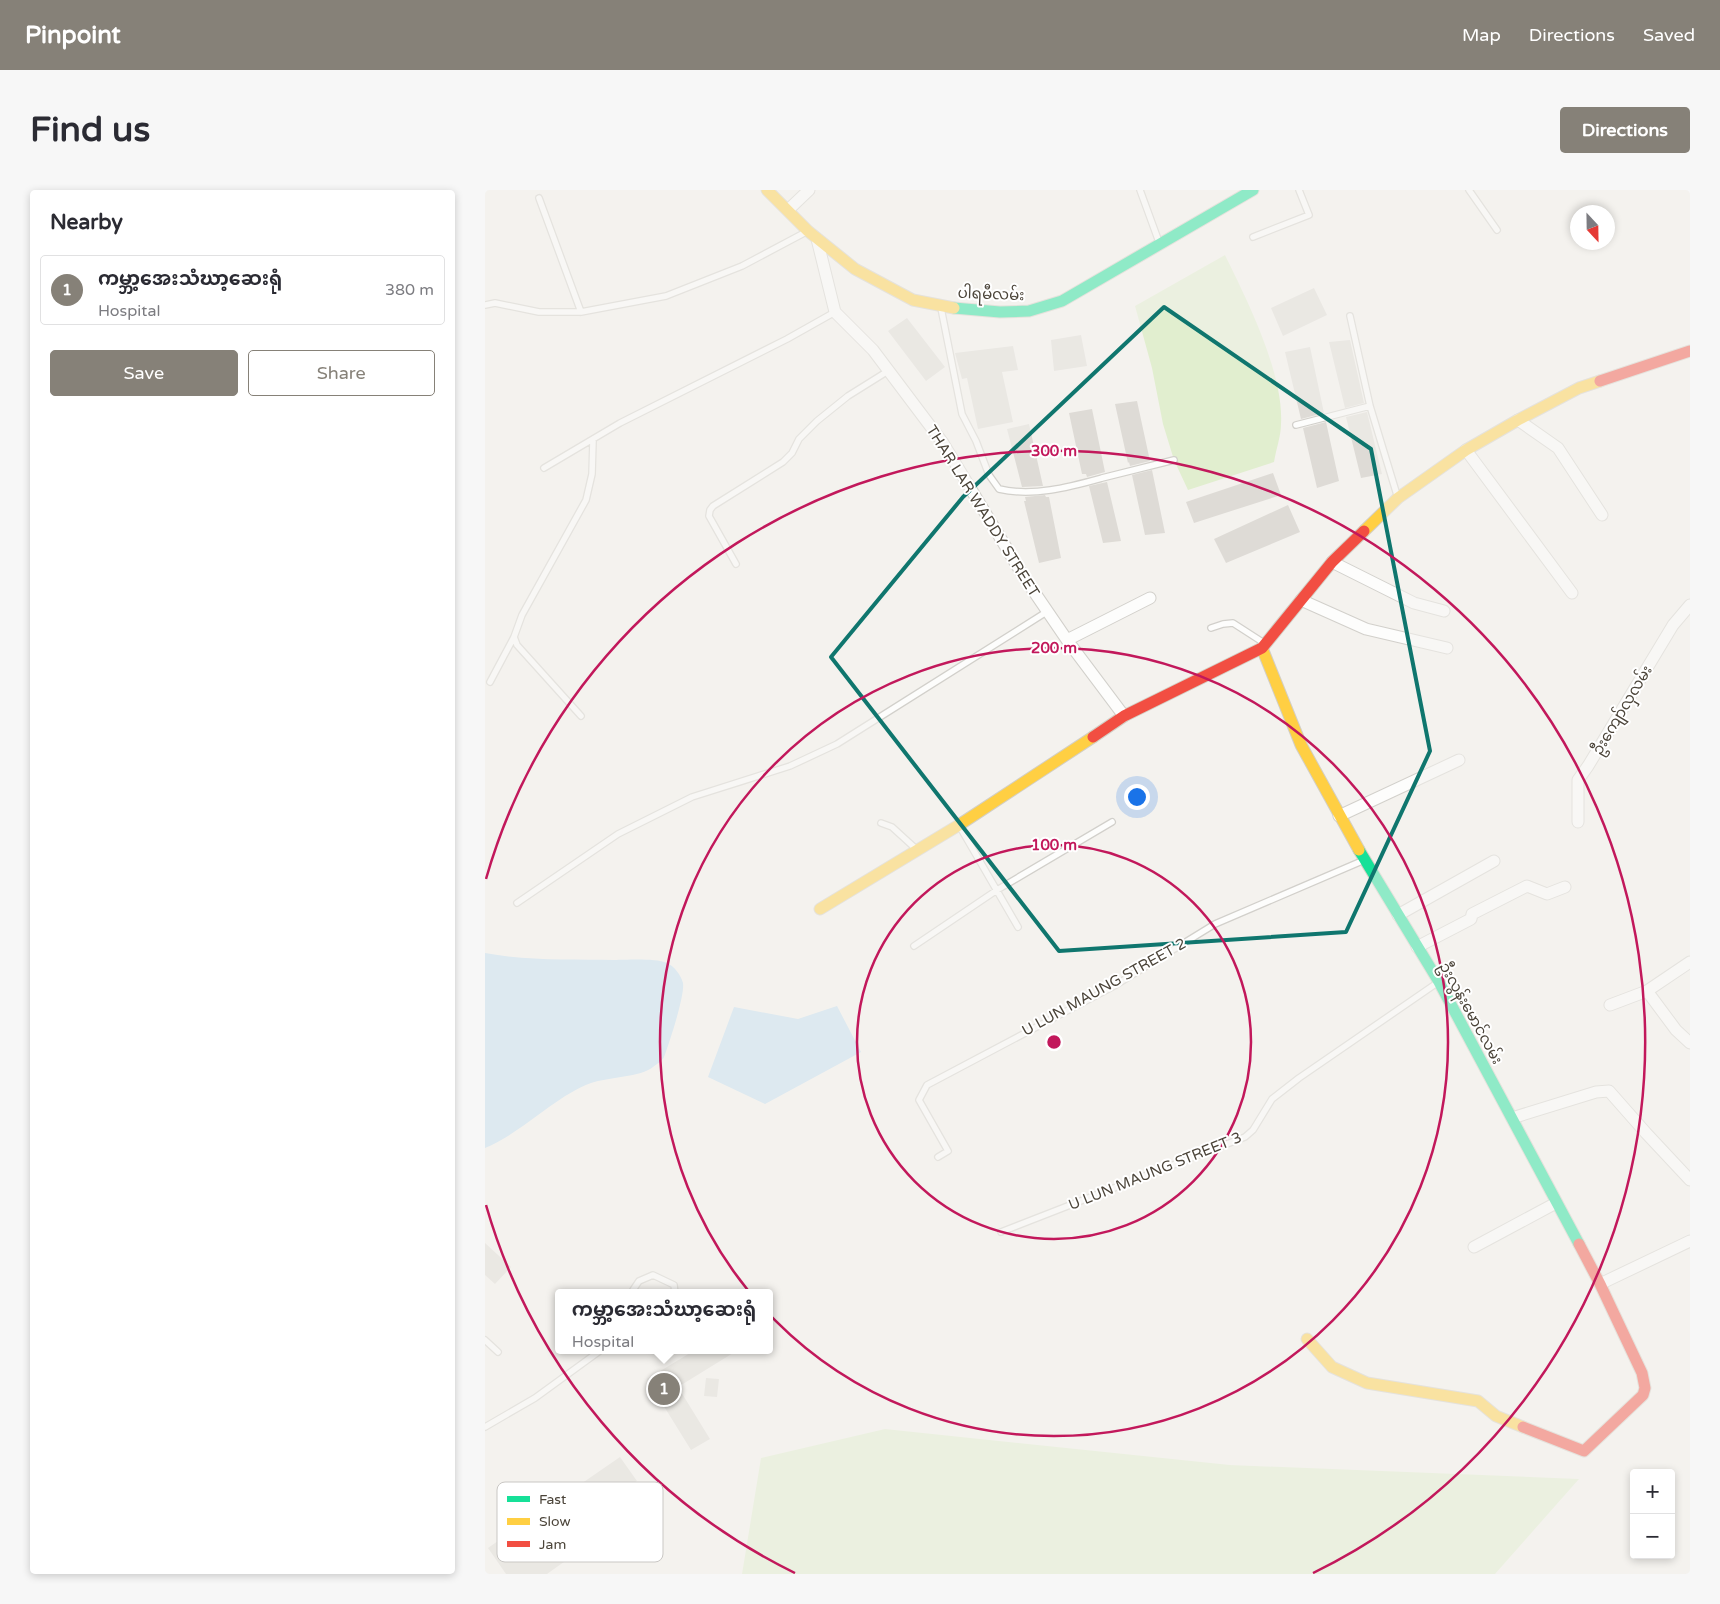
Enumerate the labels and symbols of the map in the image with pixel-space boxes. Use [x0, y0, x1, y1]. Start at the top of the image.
north arrow [1570, 205, 1615, 250]
street label: ပါရမီလမ်း [957, 283, 1025, 307]
street label: THAR LAR WADDY STREET [923, 422, 1043, 600]
text: 300 m [1031, 442, 1077, 460]
text: 200 m [1031, 639, 1077, 657]
street label: ဦးကျော်လှလမ်း [1587, 662, 1658, 759]
your location [1124, 784, 1150, 810]
text: 100 m [1031, 836, 1077, 854]
street label: U LUN MAUNG STREET 2 [1019, 934, 1189, 1040]
street label: ဦးလွန်းမောင်လမ်း [1433, 958, 1507, 1069]
centre of rings [1045, 1033, 1063, 1051]
street label: U LUN MAUNG STREET 3 [1066, 1128, 1244, 1214]
pin: 1 [648, 1370, 680, 1408]
legend [497, 1482, 663, 1562]
text: Fast [539, 1491, 567, 1508]
text: Slow [539, 1513, 571, 1530]
text: Jam [539, 1536, 566, 1553]

